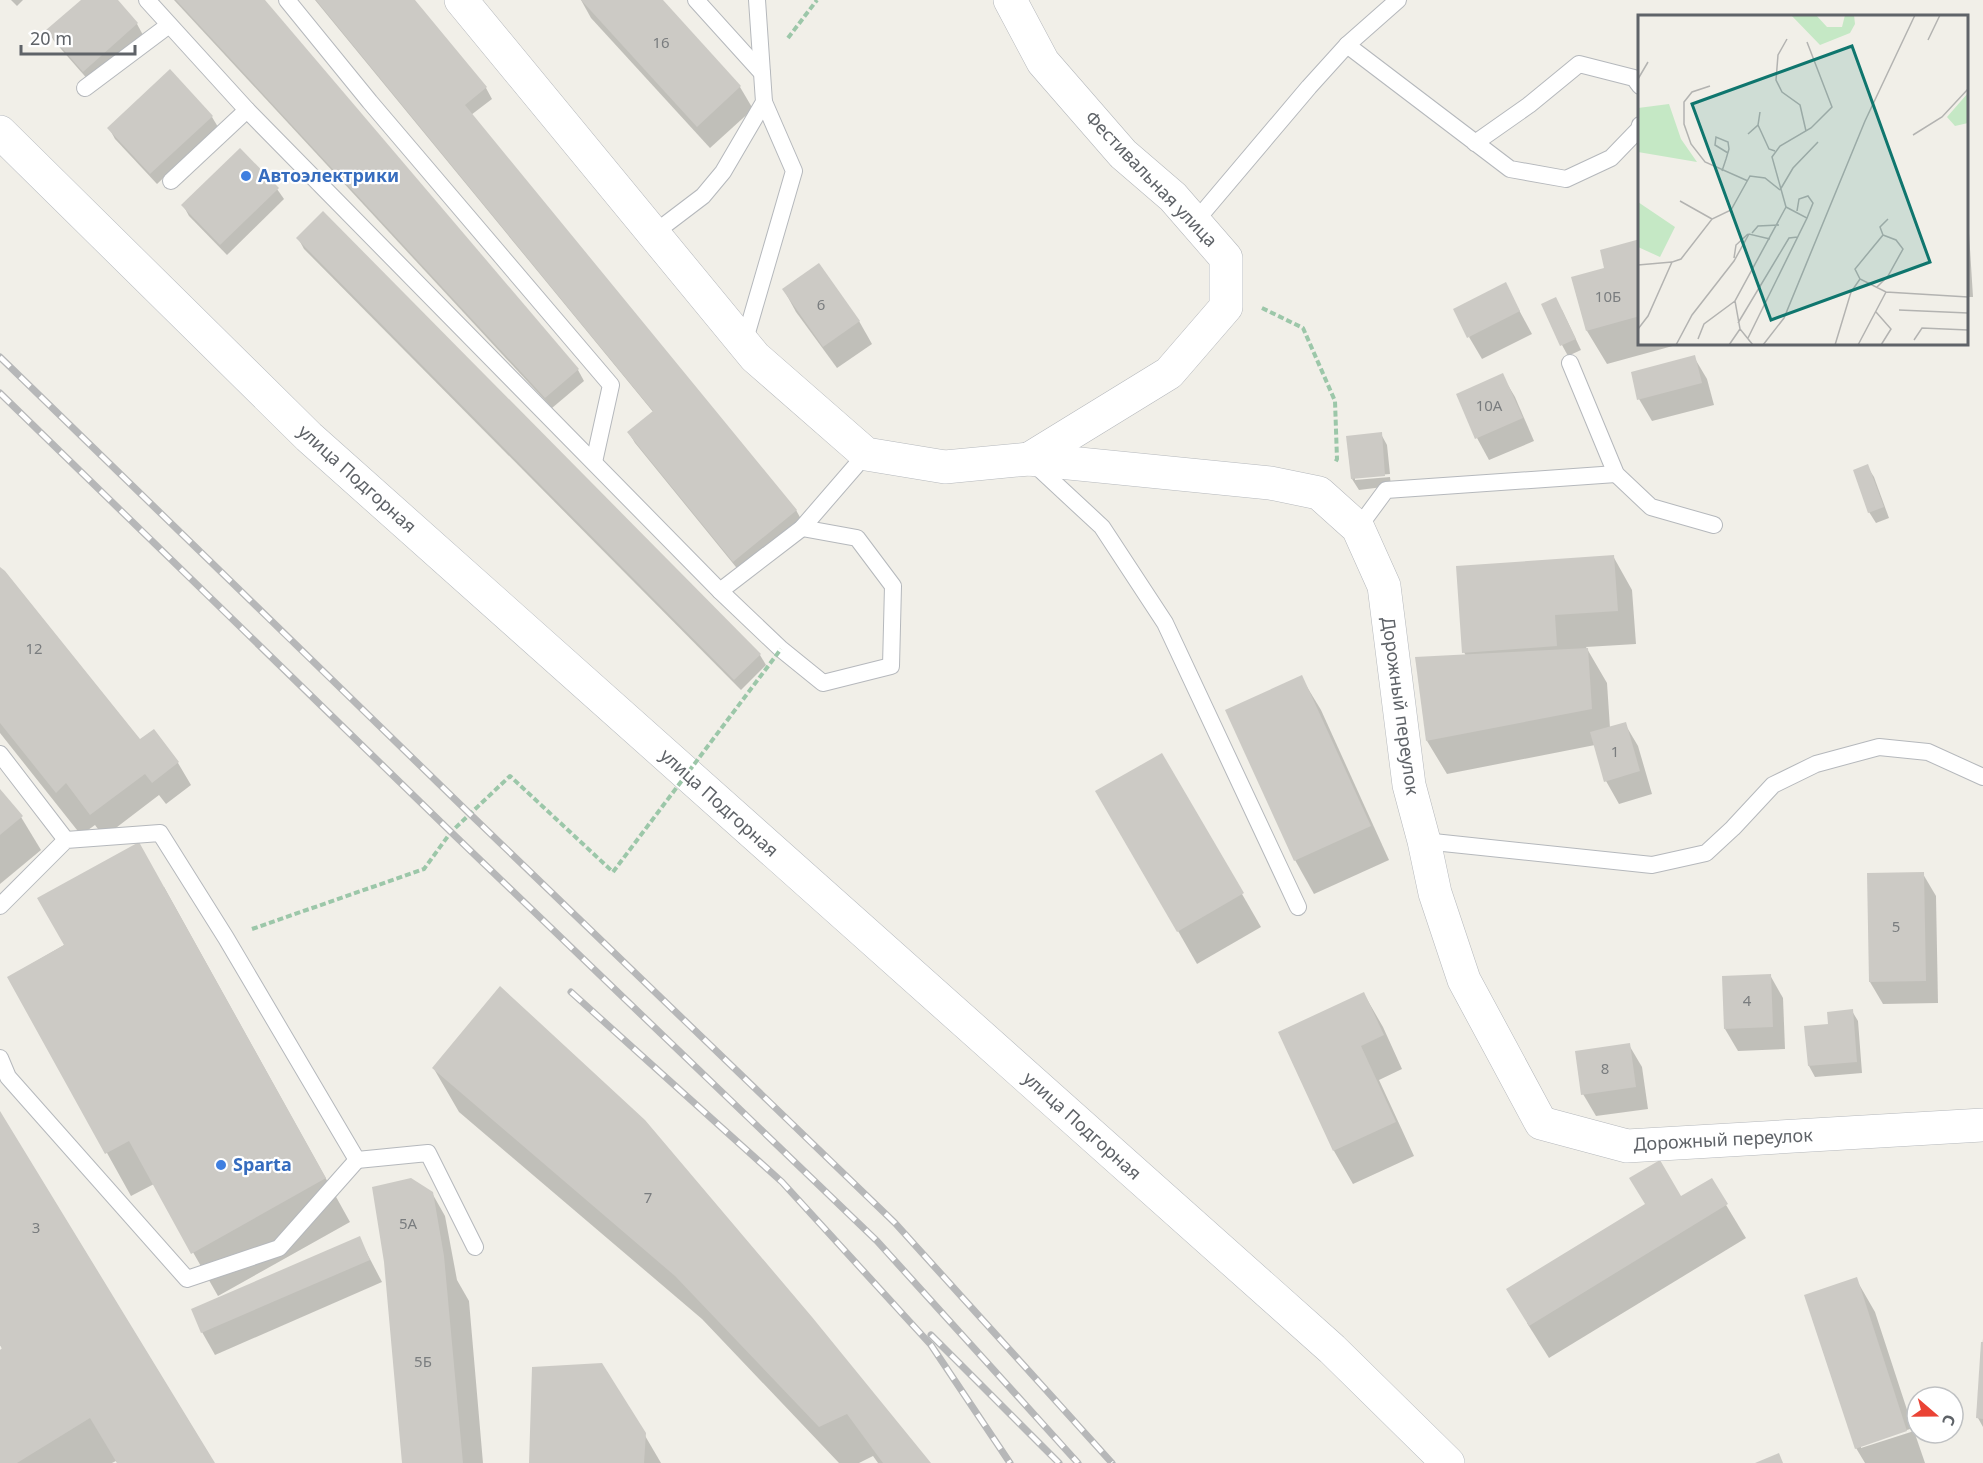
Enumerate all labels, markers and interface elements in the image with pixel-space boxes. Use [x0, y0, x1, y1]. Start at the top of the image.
inset map [1638, 15, 1968, 345]
scale bar [21, 18, 135, 56]
text: 20 m [30, 26, 72, 50]
house number: 16 [652, 32, 670, 52]
street label: Фестивальная улица [1080, 105, 1223, 252]
place label: Автоэлектрики [258, 163, 399, 187]
marker: Автоэлектрики [239, 169, 253, 183]
house number: 10Б [1595, 286, 1621, 306]
house number: 6 [817, 294, 825, 314]
house number: 10А [1476, 395, 1503, 415]
street label: улица Подгорная [293, 419, 422, 538]
street label: Дорожный переулок [1377, 615, 1425, 797]
house number: 12 [25, 638, 43, 658]
house number: 1 [1611, 741, 1619, 761]
street label: улица Подгорная [655, 743, 784, 862]
house number: 5 [1892, 916, 1900, 936]
house number: 4 [1743, 990, 1752, 1010]
house number: 8 [1601, 1058, 1609, 1078]
street label: улица Подгорная [1018, 1066, 1147, 1185]
street label: Дорожный переулок [1633, 1122, 1814, 1156]
place label: Sparta [233, 1152, 292, 1176]
marker: Sparta [214, 1158, 228, 1172]
house number: 7 [644, 1187, 652, 1207]
house number: 5А [399, 1213, 418, 1233]
house number: 3 [32, 1217, 40, 1237]
house number: 5Б [414, 1351, 432, 1371]
north arrow [1905, 1385, 1965, 1445]
text: С [1937, 1412, 1961, 1429]

